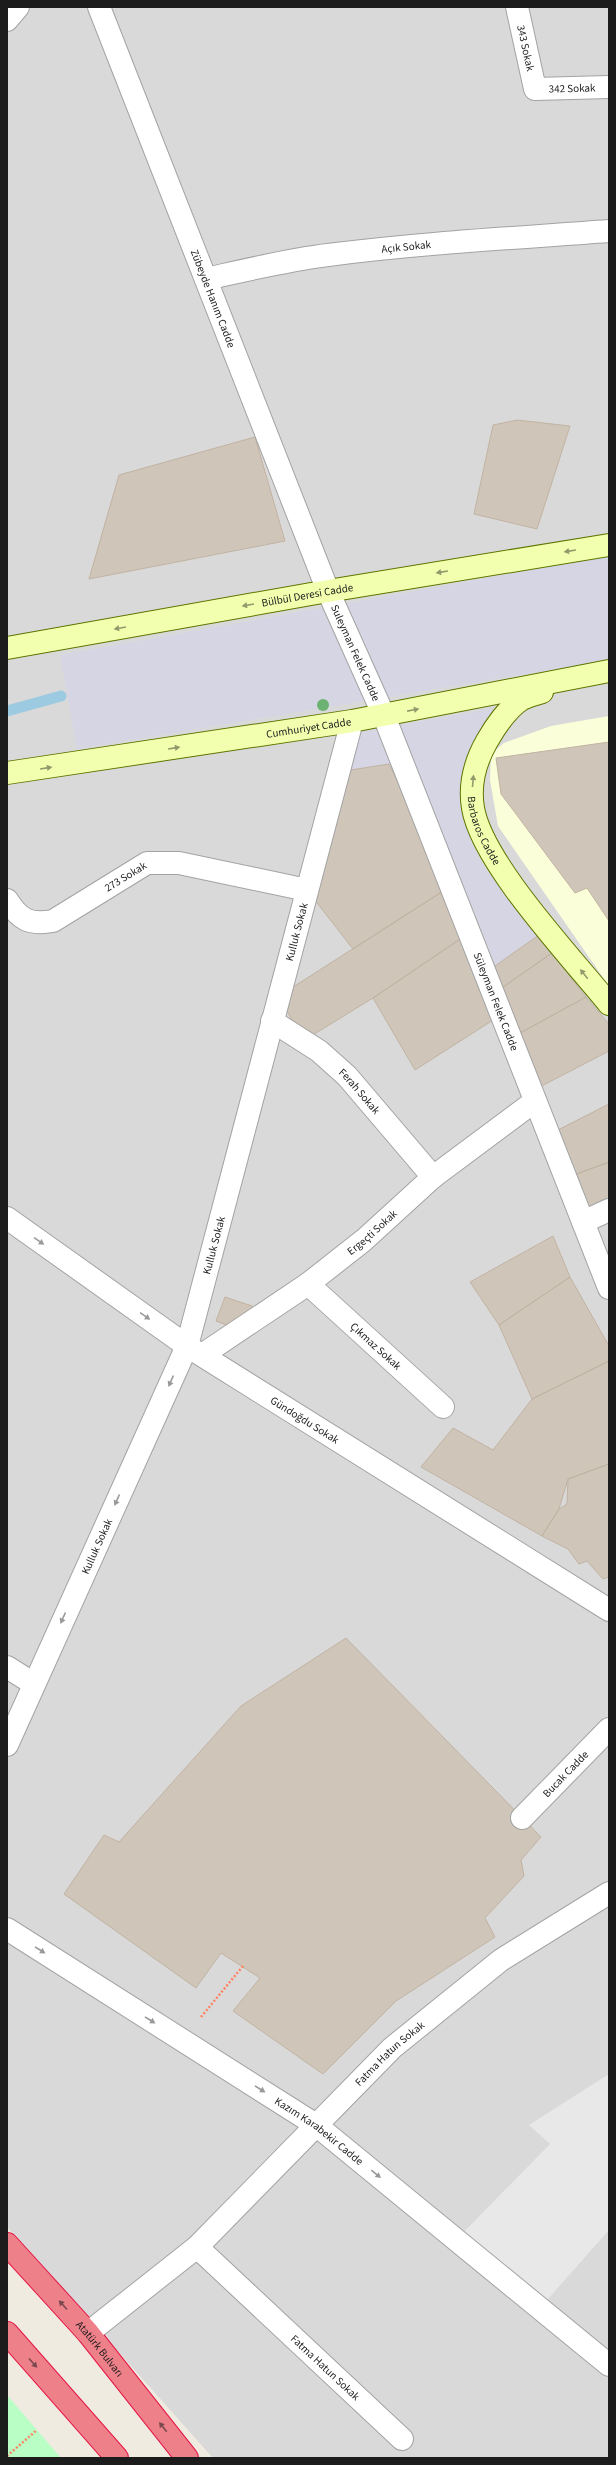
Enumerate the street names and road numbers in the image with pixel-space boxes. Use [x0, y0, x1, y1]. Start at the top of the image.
street label: 343 Sokak [513, 24, 538, 73]
street label: 342 Sokak [548, 80, 596, 97]
street label: Açık Sokak [381, 237, 432, 257]
street label: Zübeyde Hanım Cadde [187, 247, 239, 350]
street label: Bülbül Deresi Cadde [260, 580, 355, 611]
street label: Suleyman Felek Cadde [327, 602, 384, 704]
street label: Cumhuriyet Cadde [265, 714, 353, 742]
street label: Barbaros Cadde [464, 796, 504, 868]
street label: 273 Sokak [102, 858, 150, 895]
street label: Kulluk Sokak [282, 901, 312, 963]
street label: Süleyman Felek Cadde [470, 950, 522, 1053]
street label: Ferah Sokak [335, 1065, 384, 1118]
street label: Ergeçti Sokak [344, 1206, 401, 1259]
street label: Kulluk Sokak [199, 1214, 229, 1276]
street label: Çıkmaz Sokak [347, 1319, 405, 1374]
street label: Gündoğdu Sokak [267, 1393, 343, 1448]
street label: Kulluk Sokak [78, 1516, 116, 1577]
street label: Bucak Cadde [539, 1747, 592, 1801]
street label: Fatma Hatun Sokak [352, 2017, 428, 2090]
street label: Kazım Karabekir Cadde [272, 2094, 367, 2169]
street label: Atatürk Bulvarı [72, 2318, 127, 2380]
street label: Fatma Hatun Sokak [287, 2332, 363, 2404]

